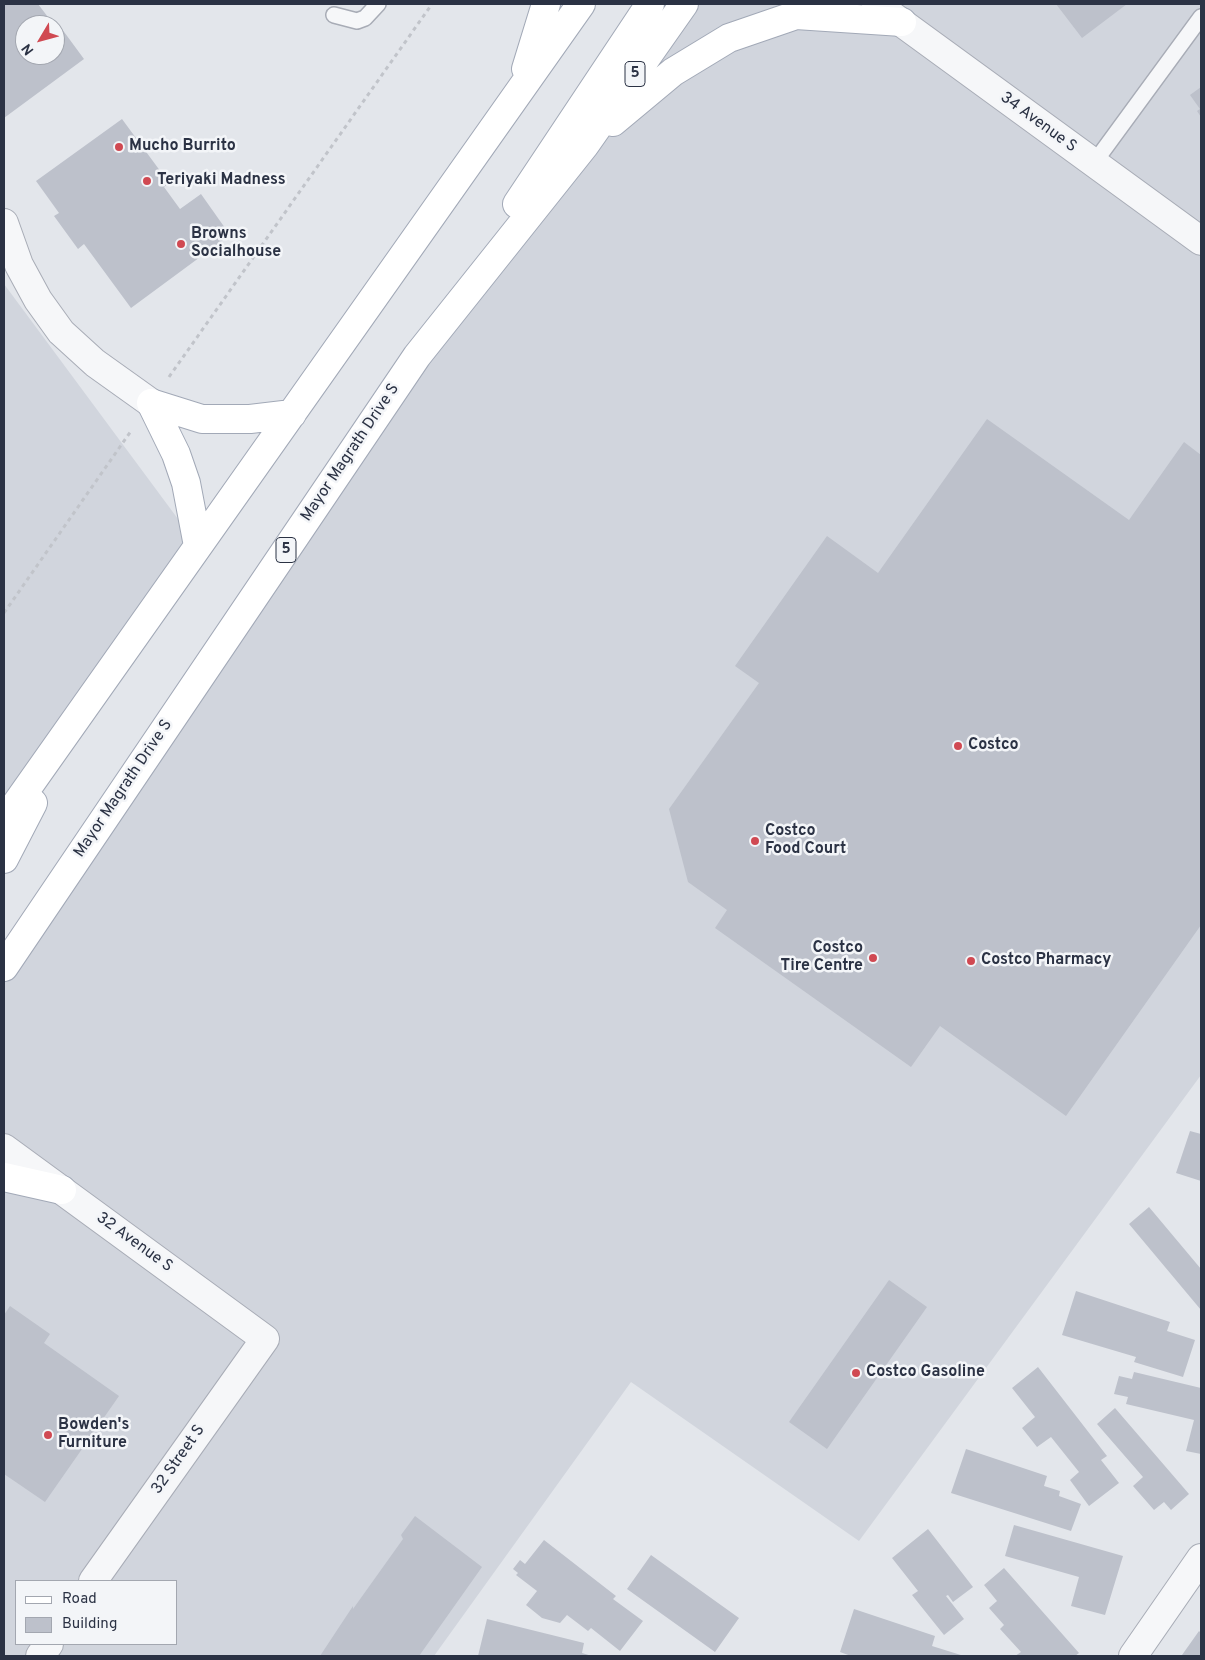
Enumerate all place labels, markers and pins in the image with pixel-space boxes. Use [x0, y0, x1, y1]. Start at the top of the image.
place label: Mucho Burrito [129, 137, 236, 157]
marker: Mucho Burrito [113, 141, 125, 153]
place label: Teriyaki Madness [157, 171, 286, 191]
marker: Teriyaki Madness [141, 175, 153, 187]
place label: Browns Socialhouse [191, 225, 281, 263]
marker: Browns Socialhouse [175, 238, 187, 250]
place label: Costco [968, 736, 1019, 756]
marker: Costco [952, 740, 964, 752]
place label: Costco Food Court [765, 822, 846, 860]
marker: Costco Food Court [749, 835, 761, 847]
place label: Costco Tire Centre [781, 939, 863, 977]
place label: Costco Pharmacy [981, 951, 1111, 971]
marker: Costco Tire Centre [867, 952, 879, 964]
marker: Costco Pharmacy [965, 955, 977, 967]
place label: Costco Gasoline [866, 1363, 985, 1383]
marker: Costco Gasoline [850, 1367, 862, 1379]
place label: Bowden's Furniture [58, 1416, 129, 1454]
marker: Bowden's Furniture [42, 1429, 54, 1441]

